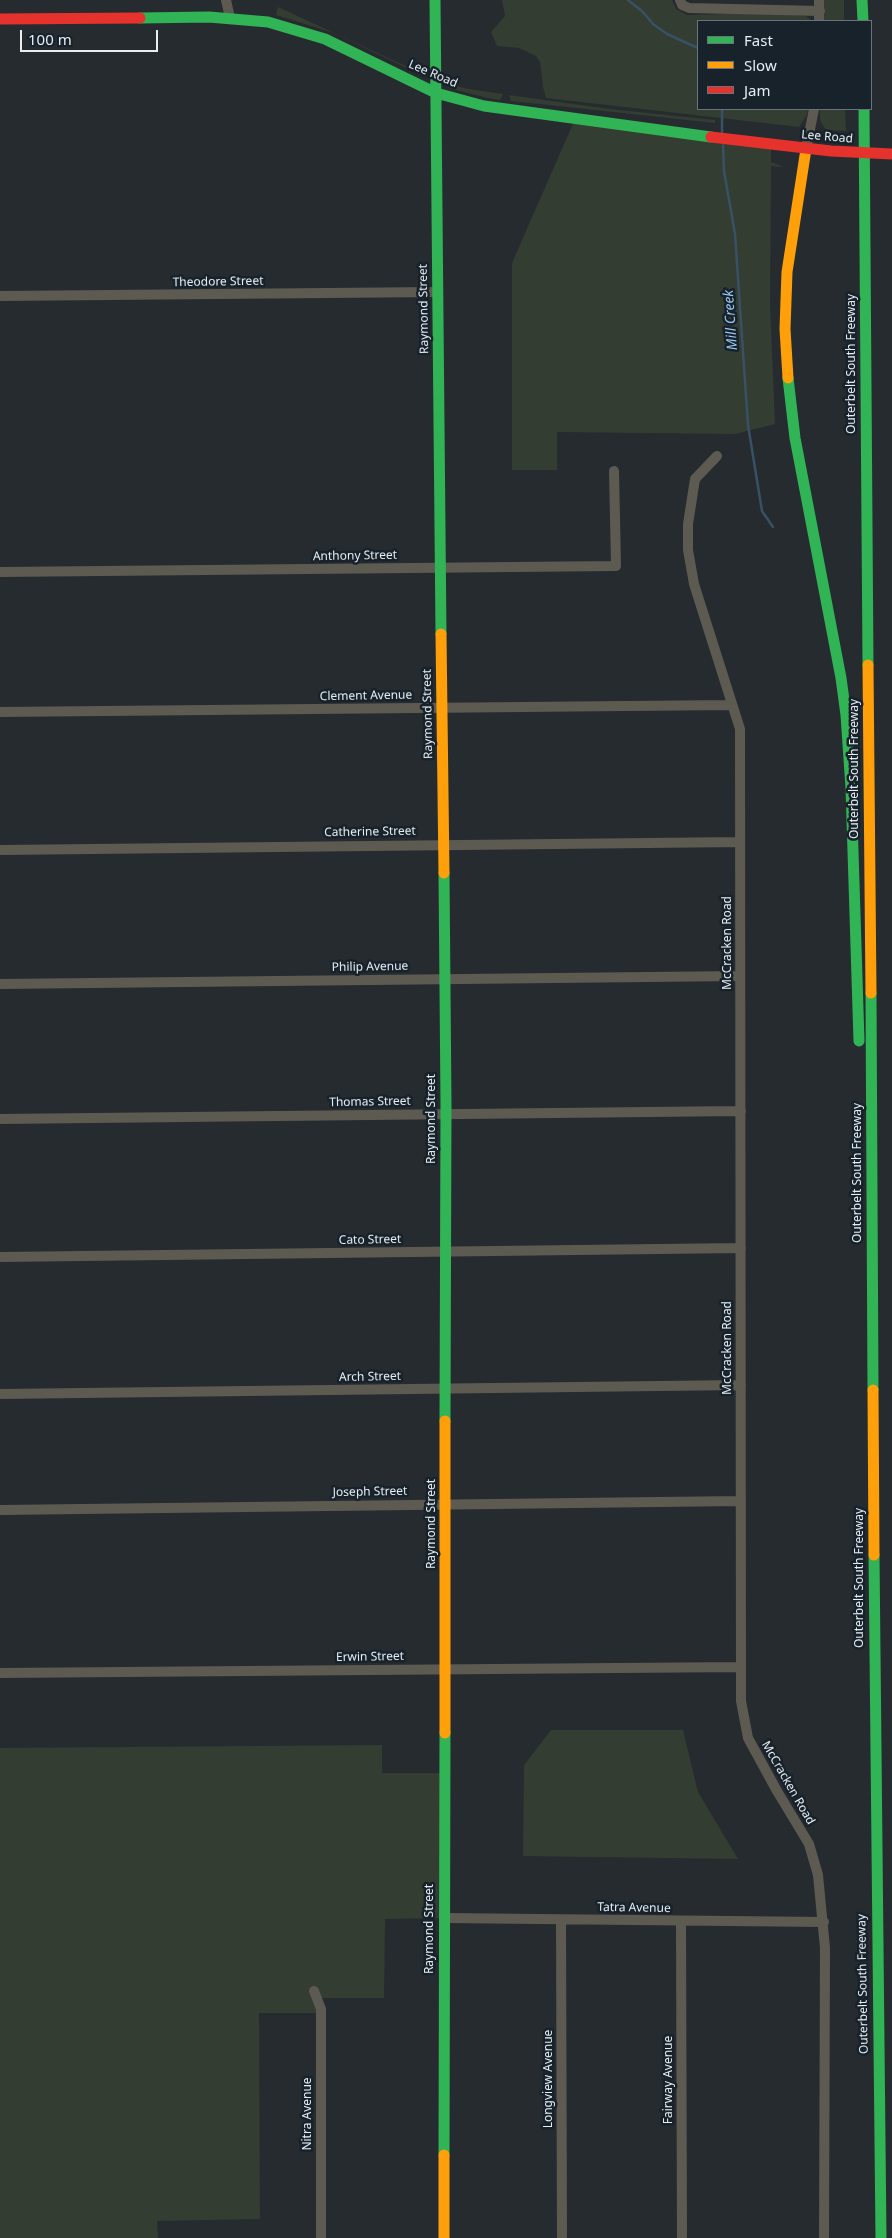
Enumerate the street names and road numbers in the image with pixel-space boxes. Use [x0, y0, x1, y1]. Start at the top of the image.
street label: Lee Road [406, 57, 460, 91]
street label: Lee Road [801, 128, 853, 146]
street label: Raymond Street [416, 264, 432, 354]
street label: Theodore Street [172, 274, 264, 290]
street label: Outerbelt South Freeway [845, 294, 859, 434]
street label: Anthony Street [313, 548, 397, 564]
street label: Raymond Street [420, 669, 436, 759]
street label: Clement Avenue [320, 688, 412, 704]
street label: Outerbelt South Freeway [848, 699, 862, 839]
street label: Catherine Street [324, 824, 416, 840]
street label: McCracken Road [721, 896, 735, 990]
street label: Philip Avenue [332, 959, 408, 975]
street label: Raymond Street [425, 1074, 439, 1164]
street label: Thomas Street [329, 1094, 411, 1110]
street label: Outerbelt South Freeway [851, 1103, 865, 1243]
street label: Cato Street [339, 1232, 401, 1248]
street label: McCracken Road [721, 1301, 735, 1395]
street label: Arch Street [339, 1369, 401, 1385]
street label: Raymond Street [425, 1479, 439, 1569]
street label: Joseph Street [333, 1484, 407, 1500]
street label: Outerbelt South Freeway [853, 1508, 867, 1648]
street label: Erwin Street [336, 1649, 404, 1665]
street label: McCracken Road [758, 1739, 818, 1827]
street label: Raymond Street [423, 1884, 437, 1974]
street label: Tatra Avenue [597, 1900, 671, 1916]
street label: Outerbelt South Freeway [855, 1914, 871, 2054]
street label: Longview Avenue [542, 2030, 556, 2128]
street label: Fairway Avenue [662, 2036, 676, 2124]
street label: Nitra Avenue [301, 2077, 315, 2151]

